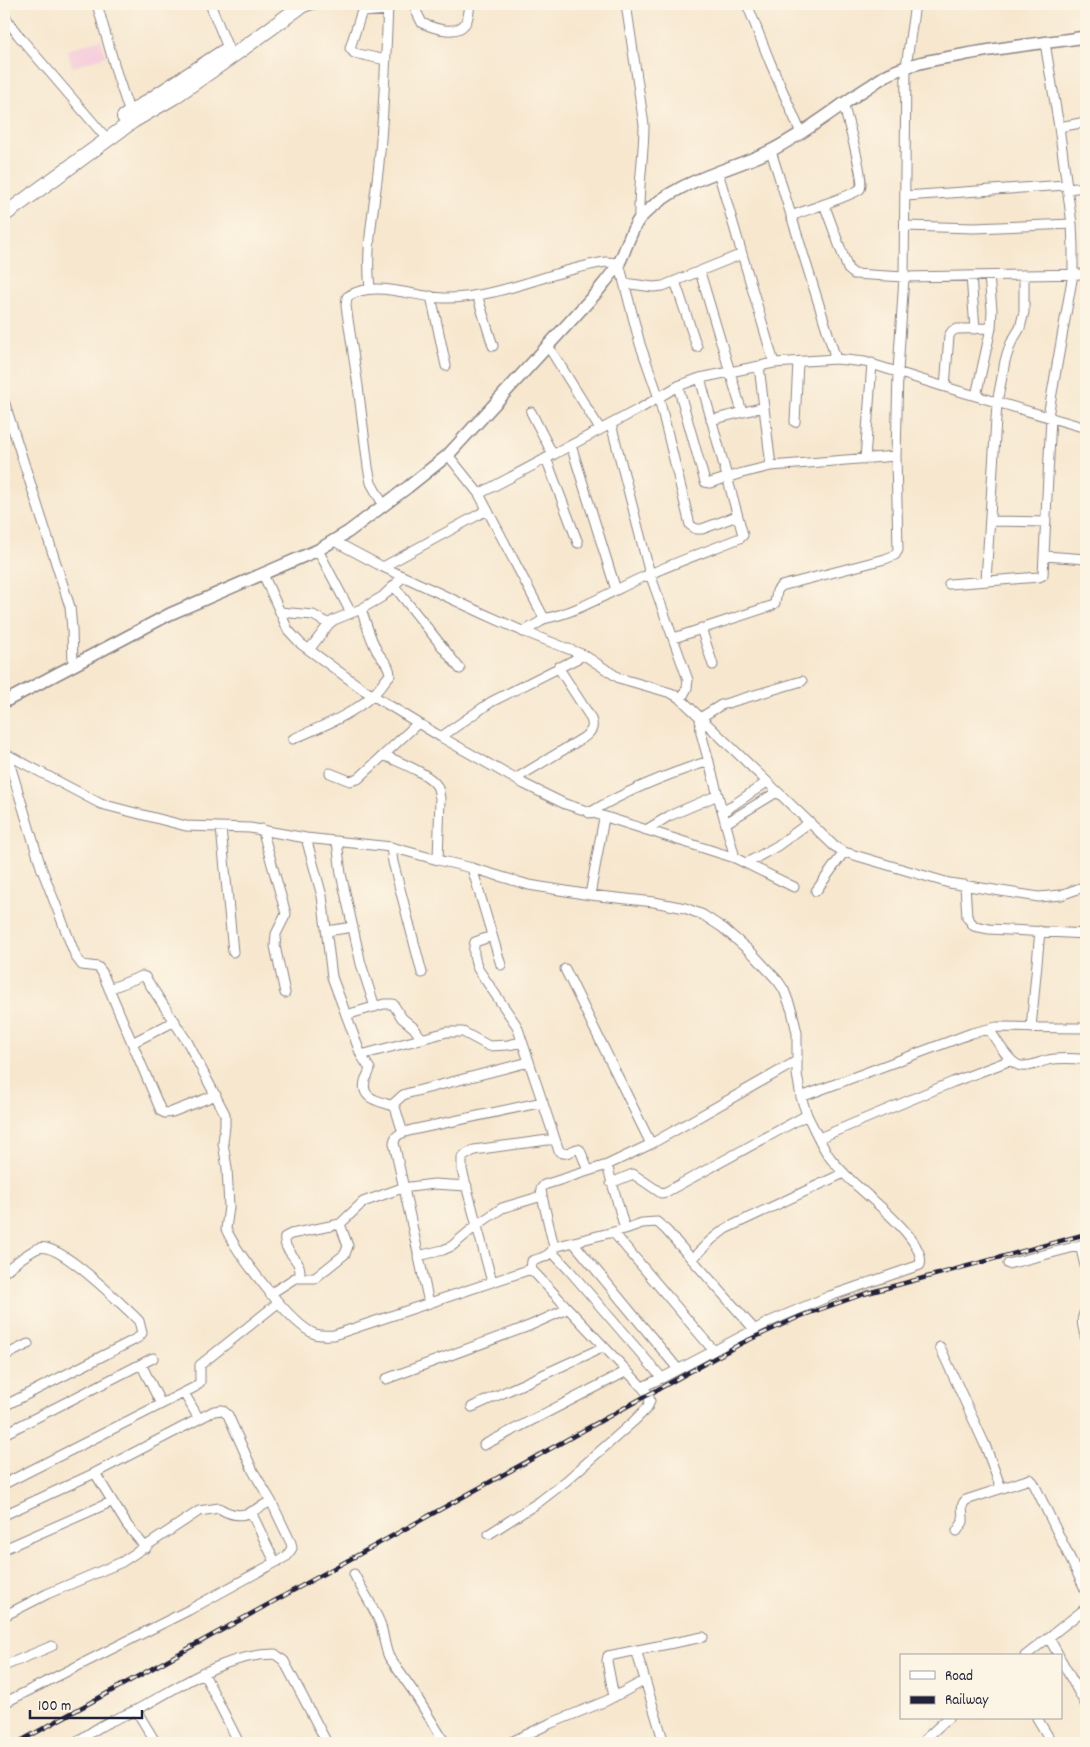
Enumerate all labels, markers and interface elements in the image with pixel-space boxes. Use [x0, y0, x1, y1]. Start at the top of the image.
legend [900, 1654, 1062, 1720]
text: Road [945, 1666, 973, 1688]
scale bar [30, 1687, 142, 1719]
text: Railway [945, 1690, 989, 1712]
text: 100 m [38, 1696, 71, 1718]

